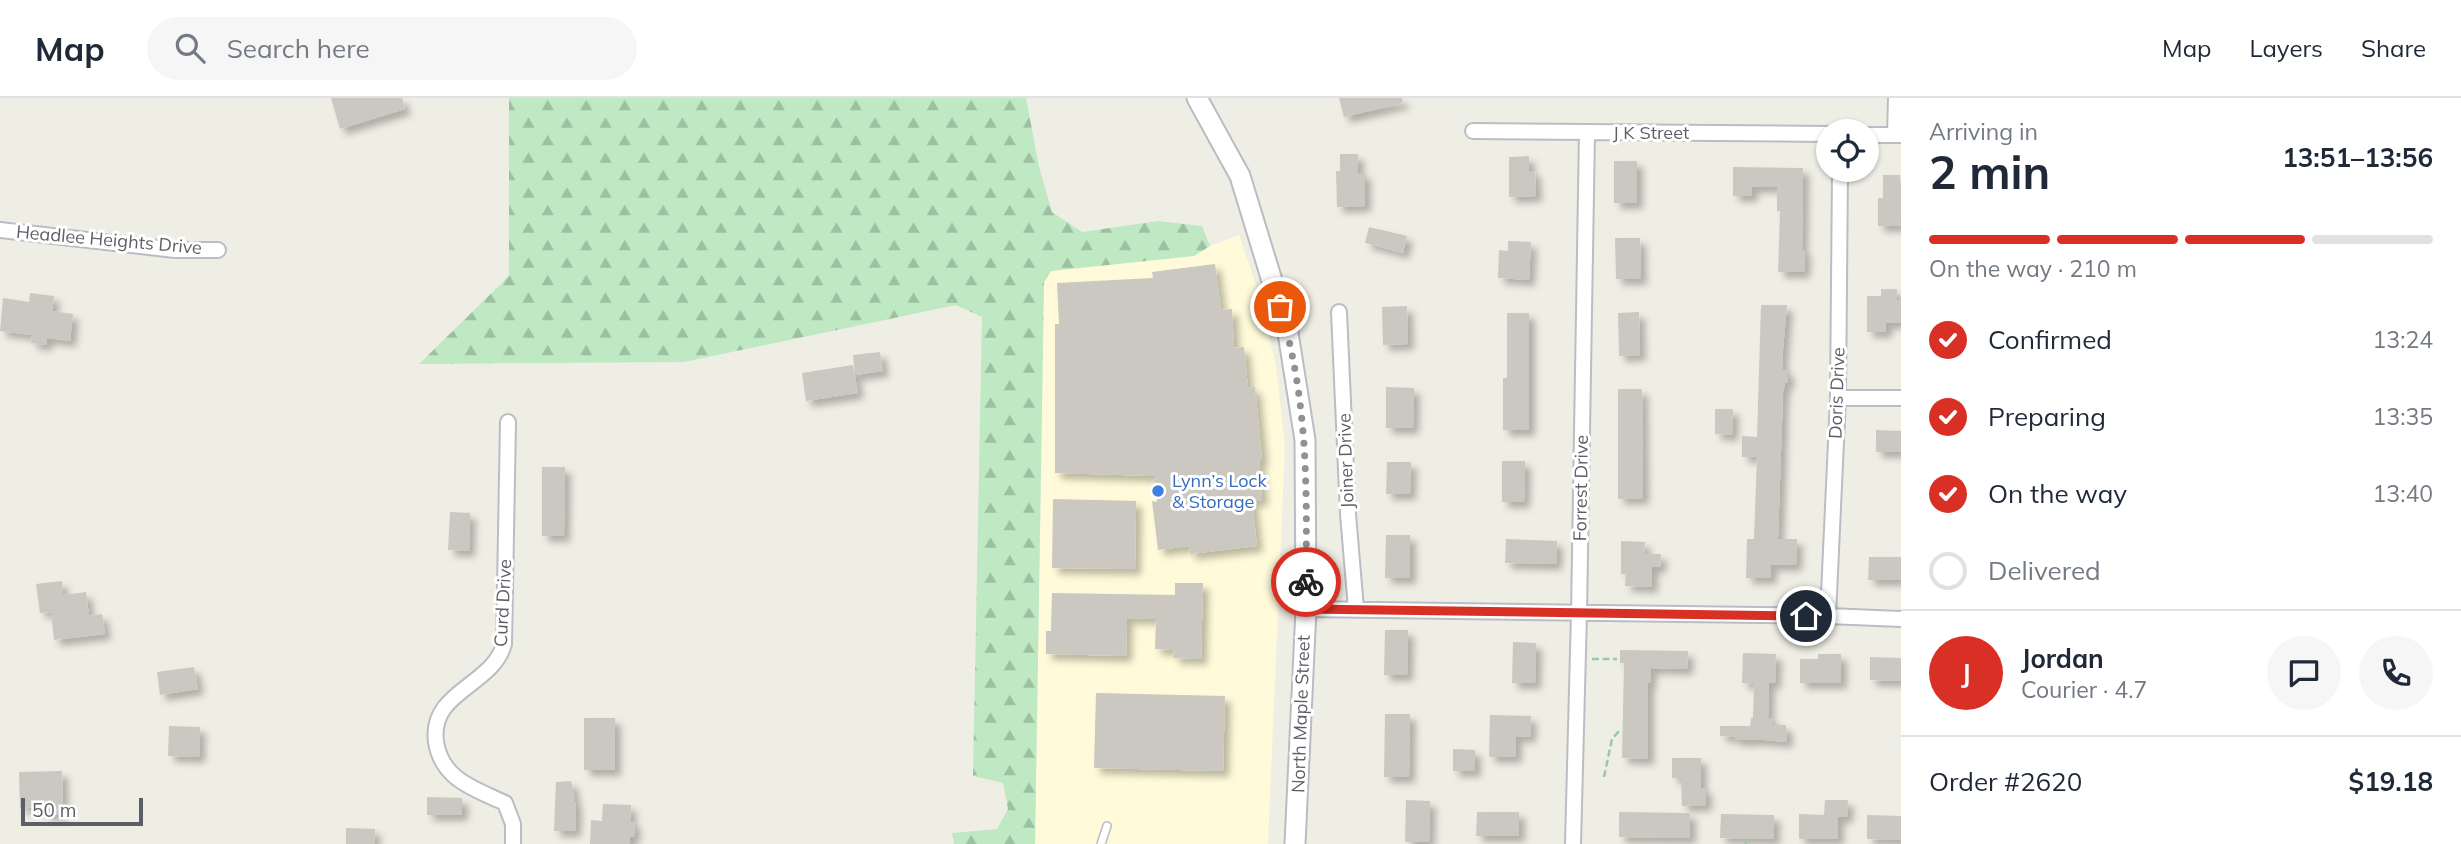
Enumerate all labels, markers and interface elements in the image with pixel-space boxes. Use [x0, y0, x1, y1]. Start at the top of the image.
search box [147, 17, 637, 80]
text: Map [35, 28, 105, 69]
icon: search [171, 29, 209, 67]
text: Search here [227, 32, 370, 65]
text: Map [2162, 33, 2211, 63]
text: Layers [2249, 33, 2323, 63]
text: Share [2361, 33, 2426, 63]
text: Arriving in [1929, 117, 2038, 146]
map controls [1816, 119, 1879, 182]
button: locate [1816, 119, 1879, 182]
street label: J K Street [1613, 121, 1689, 144]
text: 13:51–13:56 [2282, 141, 2433, 174]
text: 2 min [1929, 143, 2050, 201]
street label: Headlee Heights Drive [15, 220, 203, 259]
text: On the way · 210 m [1929, 254, 2137, 283]
pin [1250, 277, 1310, 337]
icon: bag [1261, 288, 1299, 326]
icon: check [1929, 321, 1967, 359]
text: Confirmed [1988, 323, 2112, 356]
text: 13:24 [2373, 325, 2433, 354]
street label: Doris Drive [1823, 347, 1850, 439]
icon: check [1929, 398, 1967, 436]
text: Preparing [1988, 400, 2106, 433]
text: 13:35 [2373, 402, 2433, 431]
street label: Joiner Drive [1332, 413, 1359, 509]
street label: Forrest Drive [1568, 435, 1593, 541]
place label: Lynn’s Lock & Storage [1172, 469, 1267, 513]
icon: check [1929, 475, 1967, 513]
text: On the way [1988, 477, 2127, 510]
text: 13:40 [2373, 479, 2433, 508]
marker: Lynn’s Lock & Storage [1150, 483, 1166, 499]
courier [1271, 547, 1341, 617]
text: Delivered [1988, 554, 2101, 587]
street label: Curd Drive [489, 558, 516, 647]
icon: bike [1287, 563, 1325, 601]
pin [1776, 586, 1836, 646]
icon: home [1787, 597, 1825, 635]
street label: North Maple Street [1286, 635, 1315, 793]
button: chat [2267, 636, 2341, 710]
button: phone [2359, 636, 2433, 710]
text: Jordan [2021, 642, 2104, 675]
text: J [1961, 657, 1971, 690]
text: Courier · 4.7 [2021, 675, 2147, 704]
text: Order #2620 [1929, 765, 2082, 798]
text: $19.18 [2349, 765, 2433, 798]
scale bar [21, 795, 144, 827]
text: 50 m [32, 798, 76, 822]

